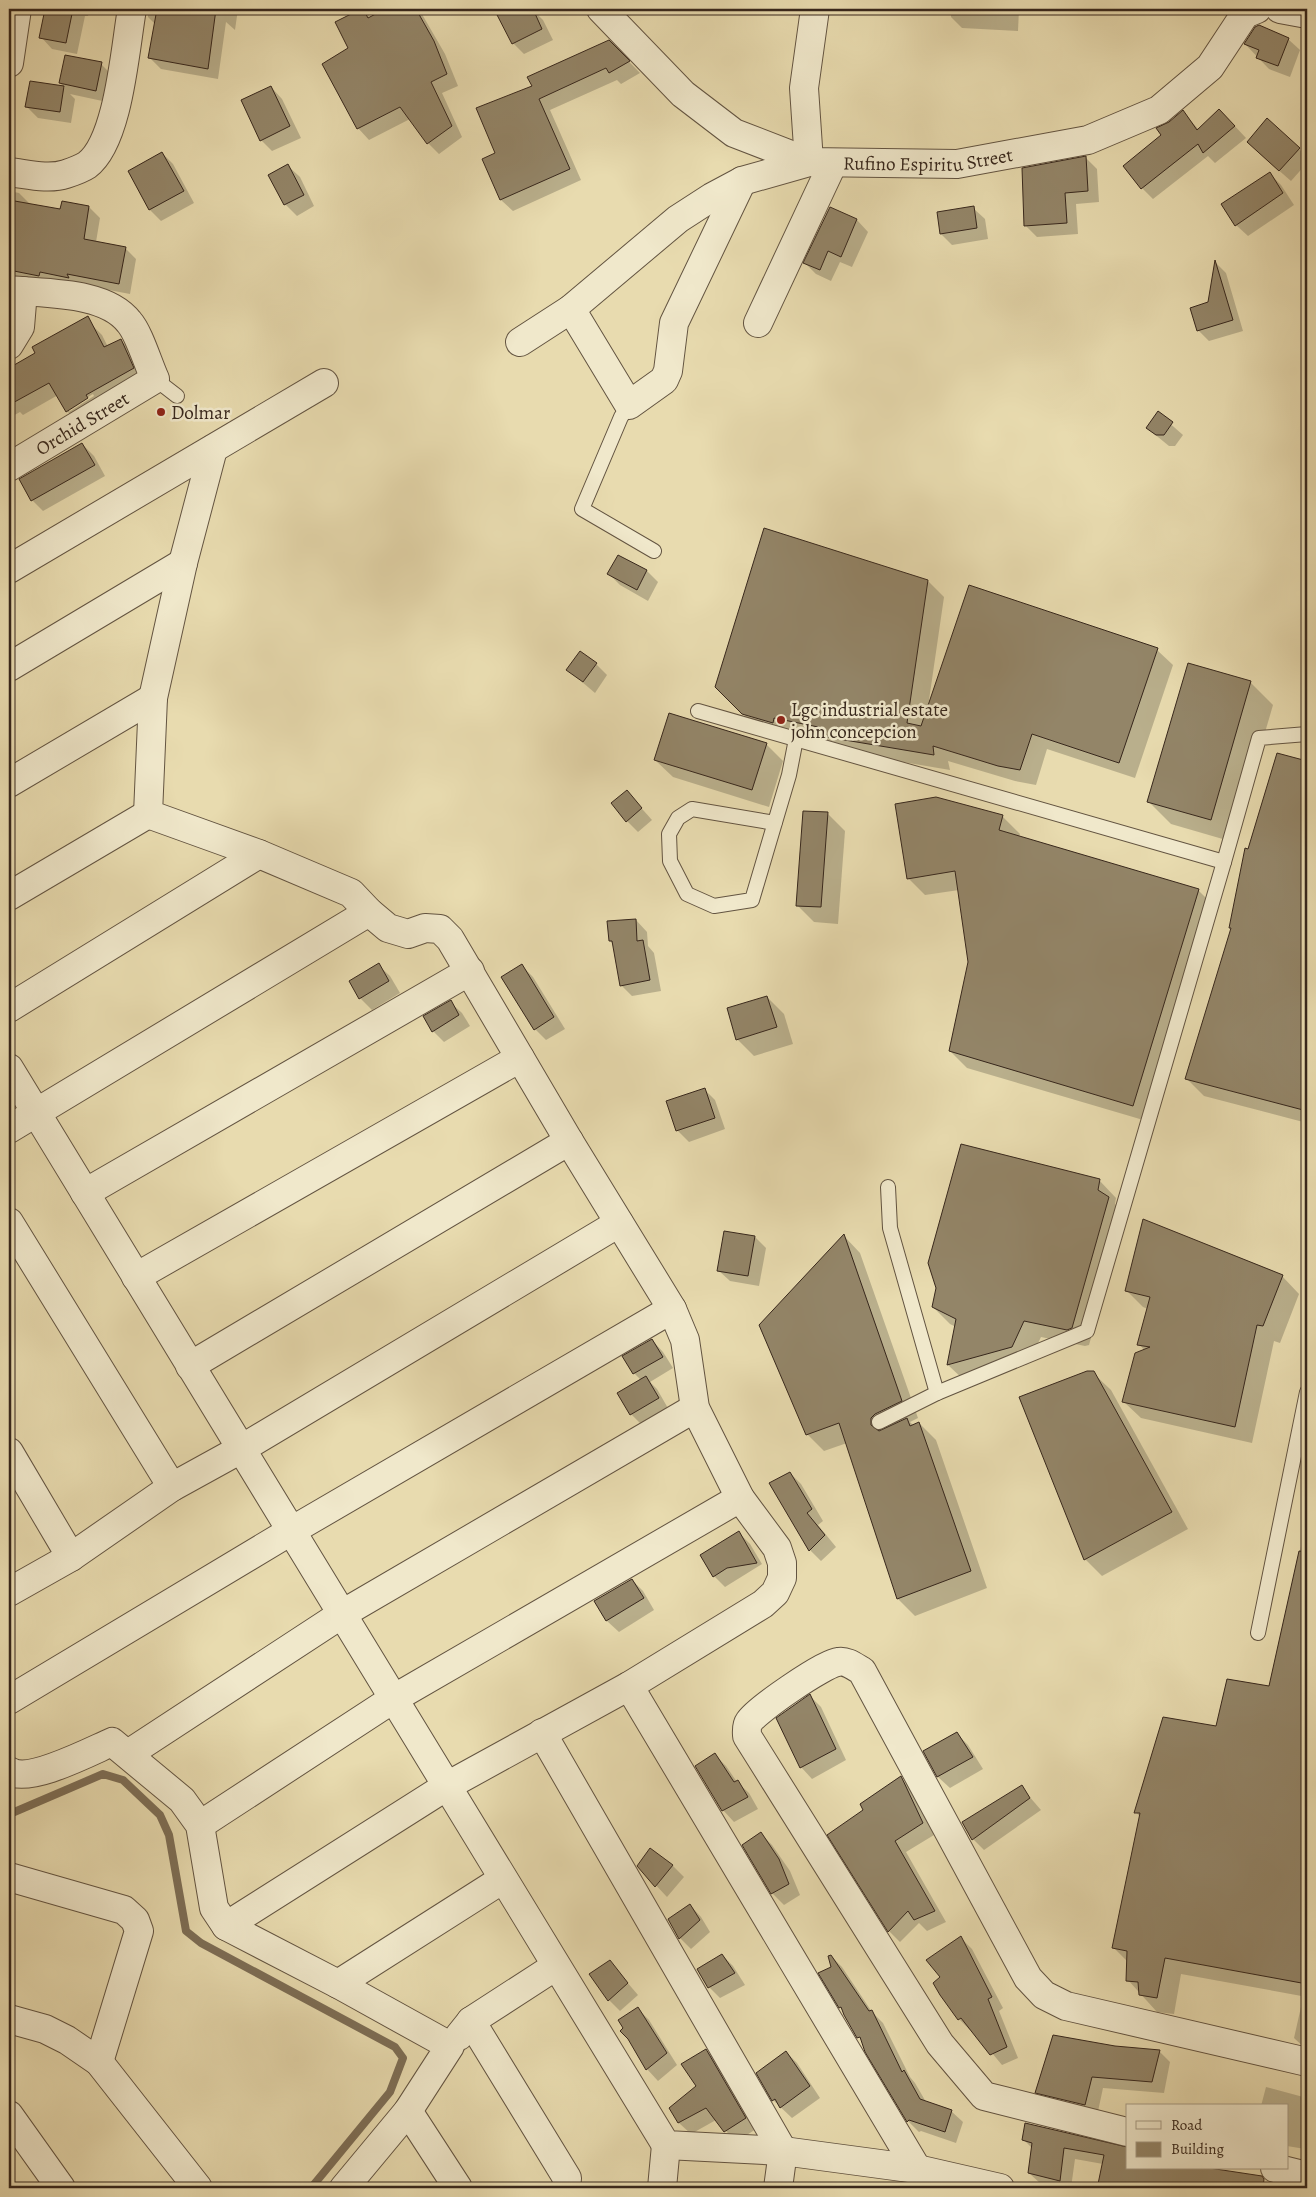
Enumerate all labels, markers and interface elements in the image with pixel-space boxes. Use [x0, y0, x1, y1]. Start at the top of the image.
street label: Rufino Espiritu Street [843, 142, 1015, 179]
street label: Orchid Street [31, 386, 134, 462]
place label: Dolmar [171, 400, 230, 426]
marker: Dolmar [155, 406, 167, 418]
place label: Lgc industrial estate john concepcion [791, 697, 948, 745]
marker: Lgc industrial estate john concepcion [775, 714, 787, 726]
legend [1126, 2104, 1288, 2170]
text: Road [1171, 2115, 1203, 2135]
text: Building [1171, 2139, 1224, 2159]

